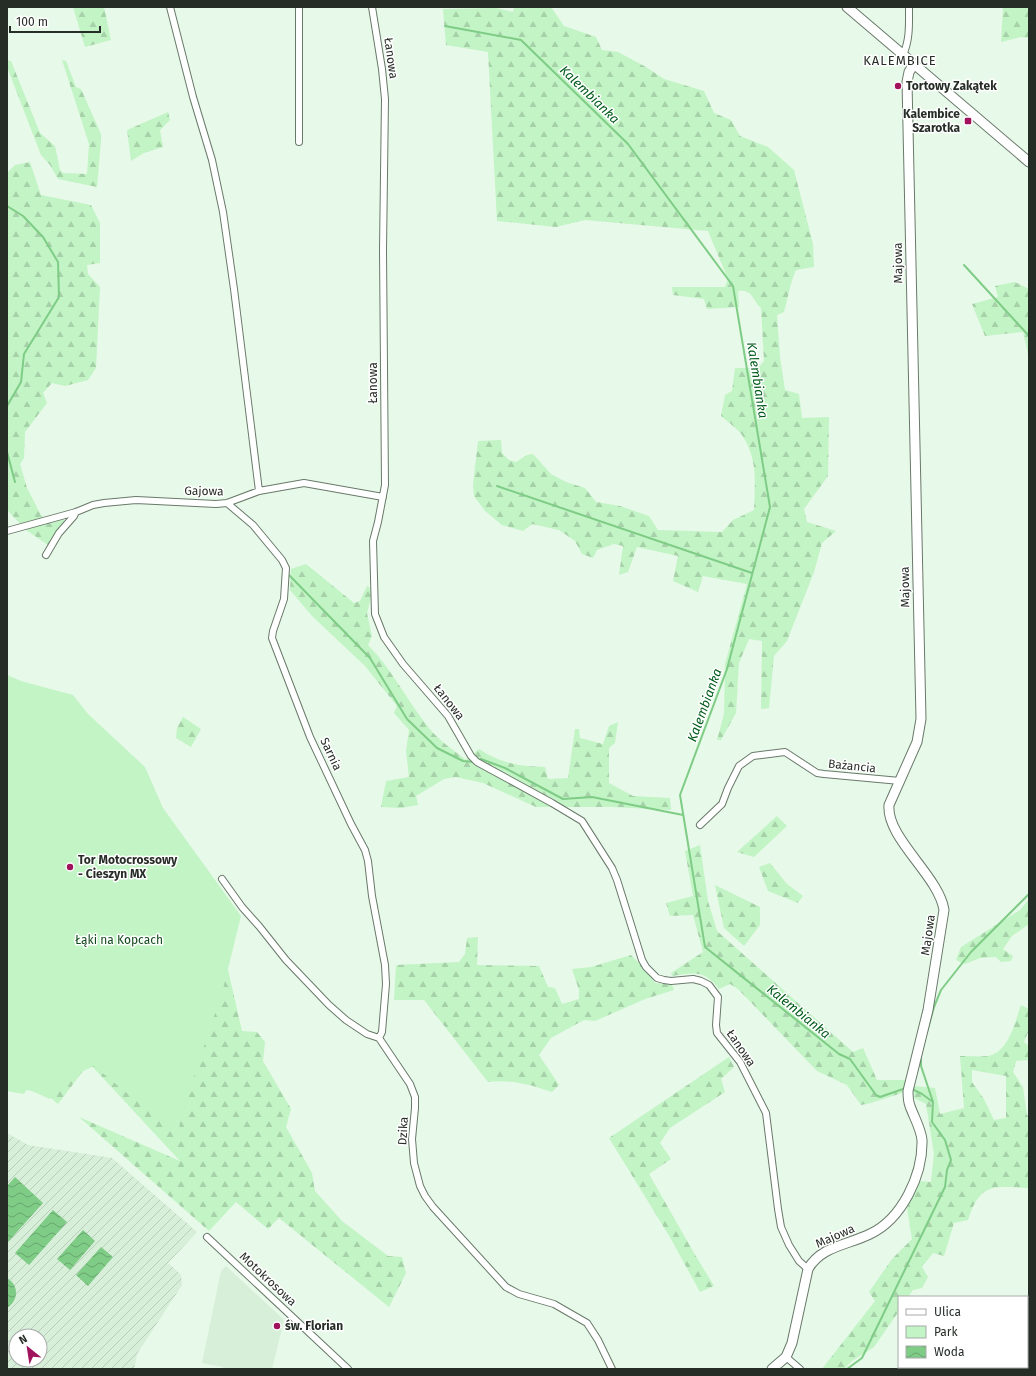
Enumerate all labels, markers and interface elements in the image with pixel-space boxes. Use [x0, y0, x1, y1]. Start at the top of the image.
scale bar [10, 8, 100, 34]
text: 100 m [16, 15, 48, 29]
street label: Łanowa [381, 36, 401, 80]
district label: KALEMBICE [863, 53, 937, 68]
water label: Kalembianka [557, 62, 622, 126]
place label: Tortowy Zakątek [906, 79, 997, 94]
marker: Tortowy Zakątek [893, 81, 903, 91]
place label: Kalembice Szarotka [903, 107, 960, 135]
marker: Kalembice Szarotka [963, 116, 973, 126]
street label: Majowa [891, 242, 905, 284]
water label: Kalembianka [744, 341, 771, 419]
street label: Łanowa [366, 362, 380, 404]
street label: Gajowa [184, 484, 224, 498]
street label: Majowa [898, 566, 912, 608]
water label: Kalembianka [684, 667, 725, 744]
street label: Łanowa [431, 681, 467, 723]
street label: Sarnia [317, 735, 345, 773]
street label: Bażancia [827, 757, 877, 775]
place label: Tor Motocrossowy - Cieszyn MX [78, 853, 178, 881]
marker: Tor Motocrossowy - Cieszyn MX [65, 862, 75, 872]
street label: Majowa [918, 914, 938, 956]
park label: Łąki na Kopcach [75, 933, 163, 947]
water label: Kalembianka [764, 981, 833, 1041]
street label: Łanowa [724, 1027, 758, 1069]
street label: Dzika [395, 1116, 411, 1146]
street label: Majowa [813, 1221, 857, 1251]
street label: Motokrosowa [237, 1249, 299, 1309]
legend [898, 1296, 1028, 1368]
text: Ulica [934, 1305, 961, 1319]
place label: św. Florian [285, 1319, 343, 1333]
marker: św. Florian [272, 1321, 282, 1331]
text: Park [934, 1325, 958, 1339]
north arrow [8, 1328, 48, 1368]
text: N [17, 1332, 30, 1347]
text: Woda [934, 1345, 965, 1359]

